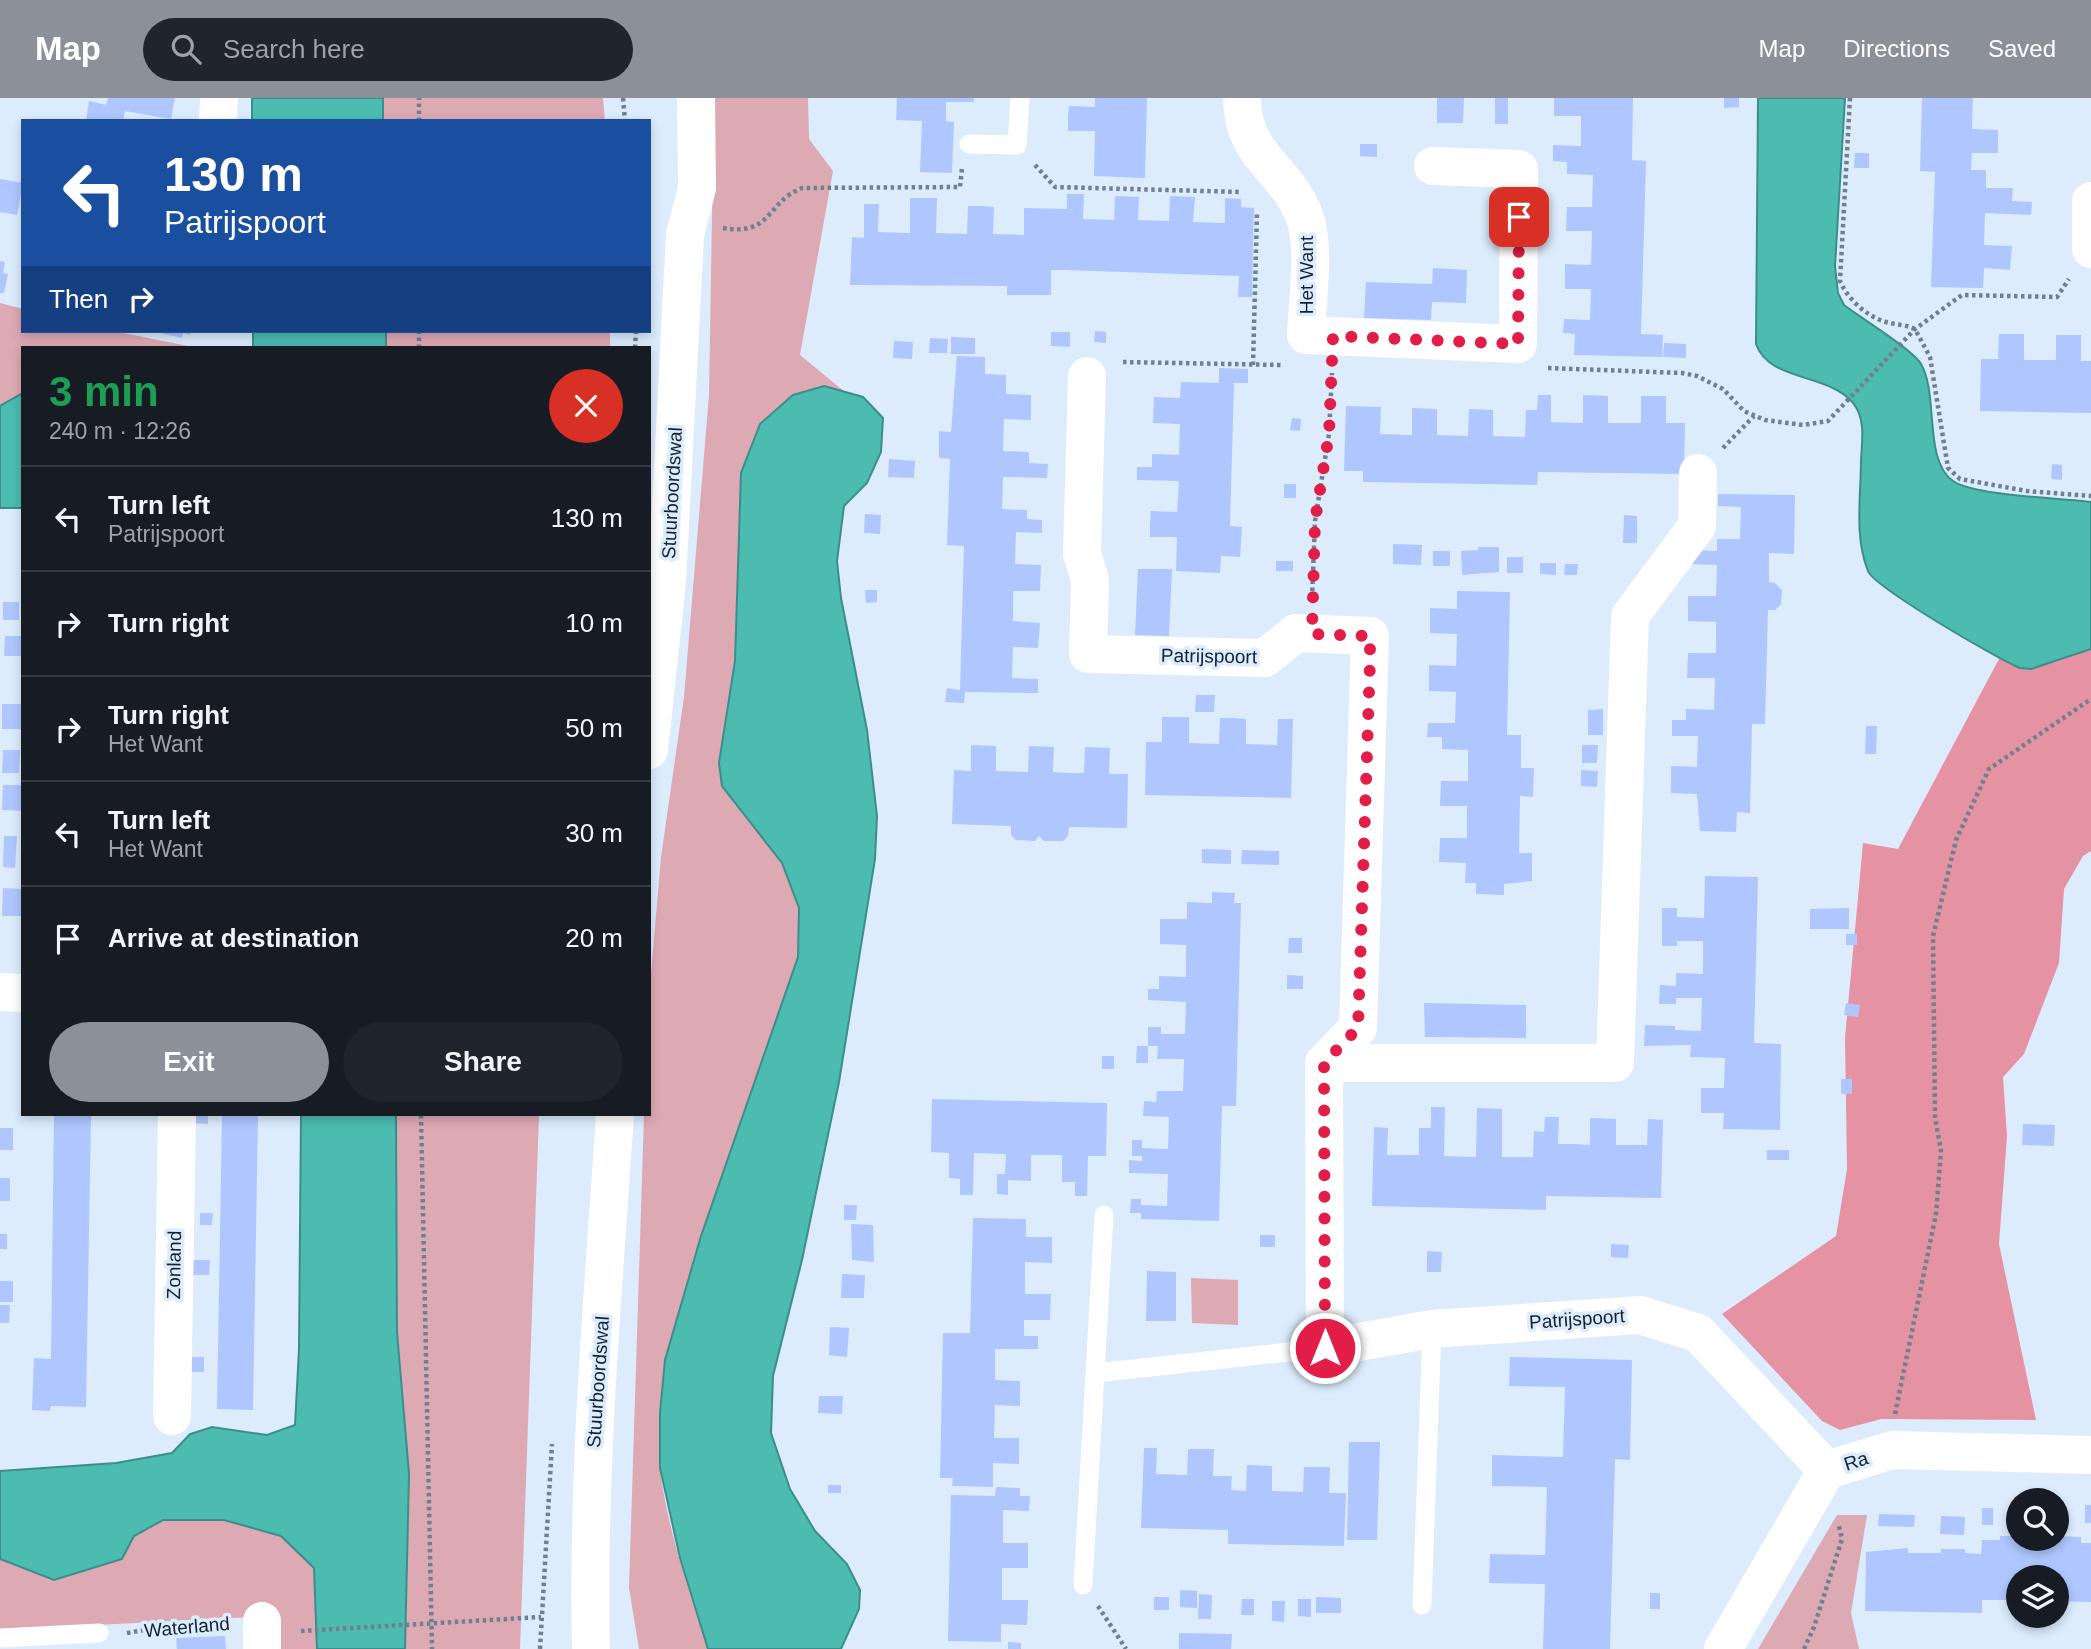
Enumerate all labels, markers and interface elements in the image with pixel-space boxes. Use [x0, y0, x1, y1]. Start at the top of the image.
search box [143, 18, 633, 81]
text: Map [35, 30, 101, 67]
icon: search [167, 30, 205, 68]
text: Search here [223, 34, 365, 64]
text: Map [1759, 35, 1805, 62]
text: Directions [1843, 35, 1950, 62]
text: Saved [1988, 35, 2056, 62]
icon: left [49, 147, 140, 238]
text: 130 m [164, 147, 303, 201]
pin [1489, 187, 1549, 247]
icon: arrive [1500, 198, 1538, 236]
text: Patrijspoort [164, 204, 326, 240]
street label: Het Want [1296, 235, 1317, 314]
icon: right [122, 280, 160, 318]
text: Then [49, 284, 108, 314]
text: 3 min [49, 368, 159, 415]
button: close [549, 369, 623, 443]
text: 240 m · 12:26 [49, 418, 191, 444]
street label: Stuurboordswal [658, 427, 686, 559]
text: Turn left [108, 490, 210, 520]
icon: left [49, 500, 87, 538]
text: 130 m [551, 503, 623, 533]
text: Patrijspoort [108, 521, 224, 547]
icon: right [49, 605, 87, 643]
text: Turn right [108, 608, 229, 638]
text: 10 m [565, 608, 623, 638]
street label: Patrijspoort [1161, 645, 1258, 667]
text: Turn right [108, 700, 229, 730]
icon: right [49, 710, 87, 748]
text: 50 m [565, 713, 623, 743]
text: Het Want [108, 731, 203, 757]
text: Turn left [108, 805, 210, 835]
icon: left [49, 815, 87, 853]
text: 30 m [565, 818, 623, 848]
text: Het Want [108, 836, 203, 862]
icon: arrive [49, 920, 87, 958]
text: Arrive at destination [108, 923, 359, 953]
text: 20 m [565, 923, 623, 953]
button: Exit [49, 1022, 329, 1102]
button: Share [343, 1022, 623, 1102]
street label: Zonland [163, 1230, 185, 1300]
street label: Patrijspoort [1528, 1305, 1626, 1333]
position arrow [1288, 1311, 1362, 1385]
street label: Stuurboordswal [583, 1315, 613, 1449]
street label: Ra [1841, 1447, 1871, 1475]
map controls [2006, 1488, 2069, 1628]
button: search [2006, 1488, 2069, 1551]
button: layers [2006, 1565, 2069, 1628]
street label: Waterland [143, 1613, 231, 1641]

